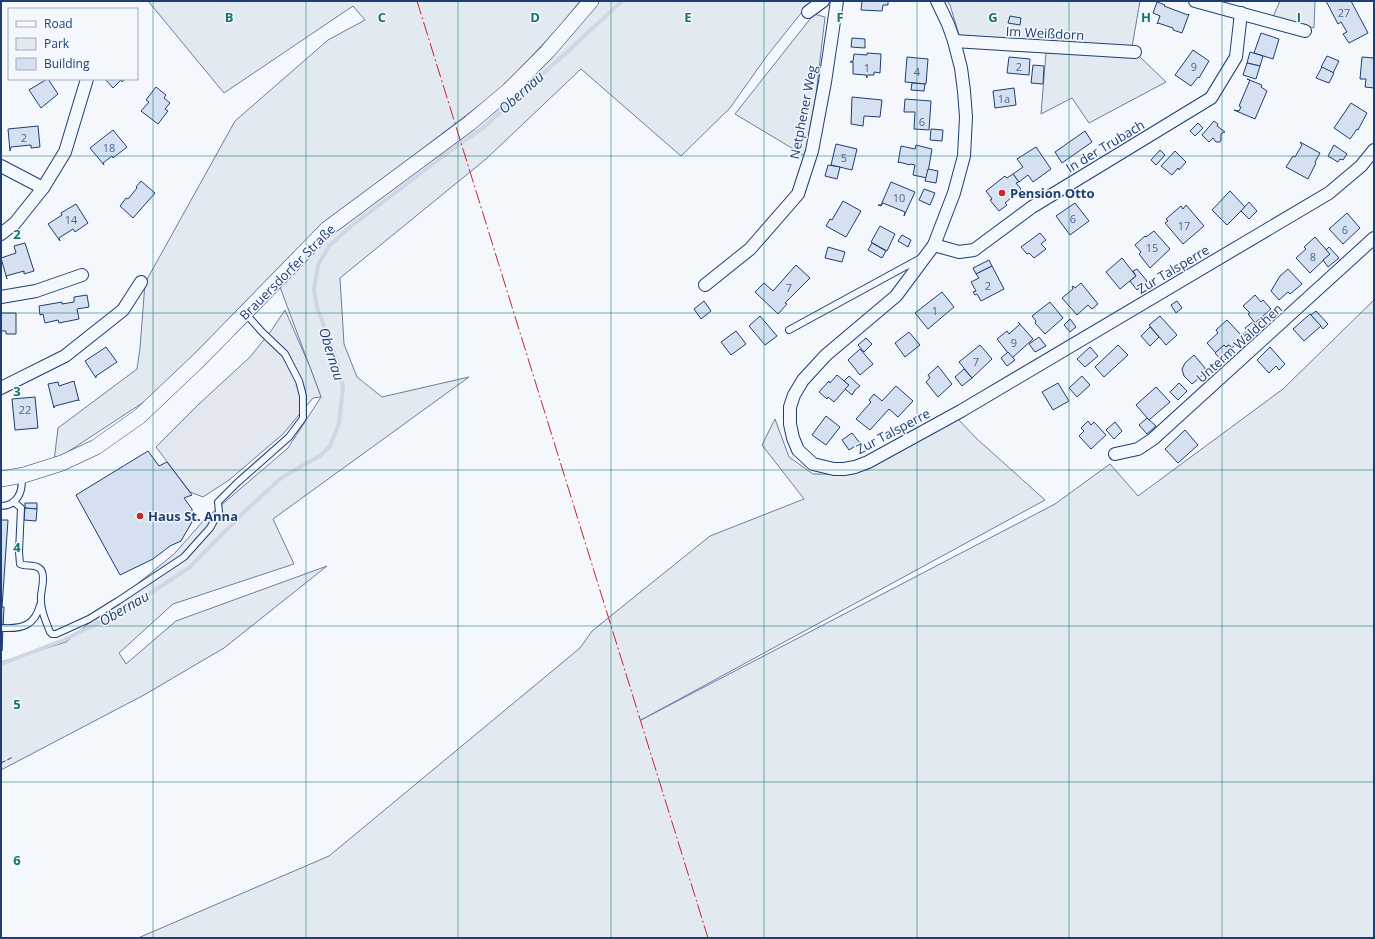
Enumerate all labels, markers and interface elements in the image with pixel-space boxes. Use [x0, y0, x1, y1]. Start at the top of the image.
house number: 27 [1338, 5, 1350, 20]
legend [8, 8, 138, 80]
text: B [225, 8, 234, 26]
text: C [378, 8, 386, 26]
text: D [530, 8, 540, 26]
text: E [684, 8, 692, 26]
text: F [836, 8, 844, 26]
text: G [988, 8, 998, 26]
text: H [1141, 8, 1151, 26]
text: I [1297, 8, 1301, 26]
text: Road [44, 15, 73, 32]
street label: Im Weißdorn [1005, 22, 1085, 44]
text: Park [44, 35, 70, 52]
text: Building [44, 55, 90, 72]
house number: 2 [1016, 59, 1022, 74]
house number: 9 [1191, 59, 1197, 74]
house number: 1 [864, 60, 870, 75]
street label: Netphener Weg [785, 64, 821, 160]
house number: 4 [914, 64, 921, 79]
water label: Obernau [494, 67, 548, 117]
house number: 1a [998, 91, 1010, 106]
house number: 6 [919, 114, 925, 129]
street label: In der Trubach [1062, 115, 1148, 177]
house number: 2 [21, 130, 27, 145]
house number: 18 [103, 140, 115, 155]
house number: 5 [841, 150, 847, 165]
place label: Pension Otto [1010, 184, 1094, 202]
marker: Pension Otto [997, 188, 1007, 198]
house number: 10 [893, 190, 905, 205]
house number: 6 [1070, 211, 1076, 226]
house number: 14 [65, 212, 78, 227]
house number: 17 [1178, 218, 1190, 233]
street label: Brauersdorfer Straße [235, 220, 339, 324]
house number: 6 [1342, 222, 1348, 237]
text: 2 [13, 225, 21, 243]
street label: Zur Talsperre [1134, 240, 1212, 298]
house number: 15 [1146, 240, 1158, 255]
house number: 8 [1310, 249, 1316, 264]
house number: 2 [985, 278, 991, 293]
house number: 7 [786, 280, 792, 295]
street label: Unterm Wäldchen [1192, 299, 1286, 387]
house number: 1 [932, 303, 938, 318]
water label: Obernau [315, 325, 349, 383]
house number: 9 [1011, 335, 1017, 350]
house number: 7 [973, 354, 979, 369]
text: 3 [13, 382, 21, 400]
house number: 22 [19, 402, 31, 417]
street label: Zur Talsperre [853, 404, 933, 458]
place label: Haus St. Anna [148, 507, 238, 525]
marker: Haus St. Anna [135, 511, 145, 521]
text: 4 [13, 538, 21, 556]
water label: Obernau [96, 586, 152, 630]
text: 5 [13, 695, 21, 713]
text: 6 [13, 851, 21, 869]

